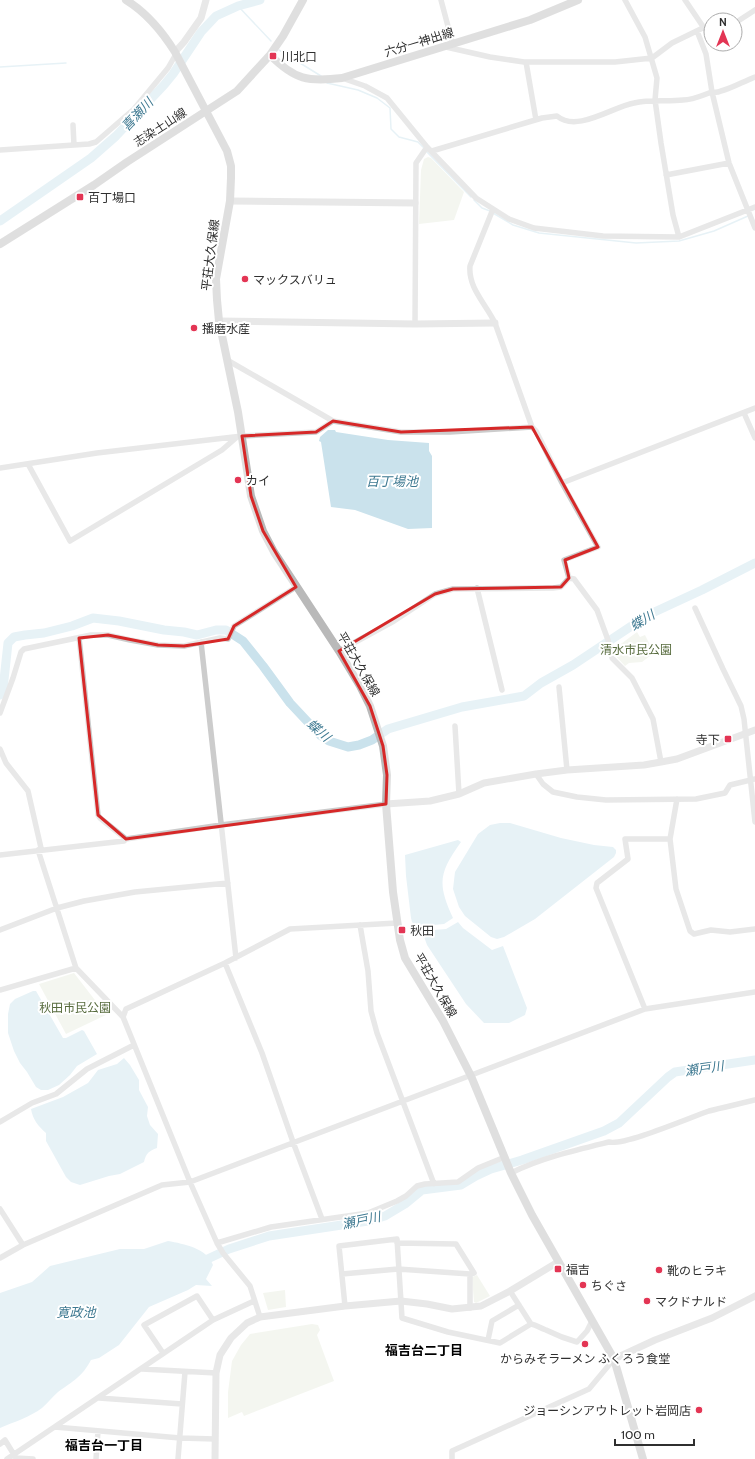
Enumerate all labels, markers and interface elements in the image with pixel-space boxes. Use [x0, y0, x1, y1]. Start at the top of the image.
north arrow [703, 12, 743, 52]
text: N [719, 15, 727, 29]
street label: 六分一神出線 [382, 24, 456, 60]
place label: 川北口 [281, 49, 317, 64]
marker: 川北口 [268, 51, 278, 61]
water label: 喜瀬川 [118, 93, 158, 134]
street label: 志染土山線 [131, 104, 189, 150]
place label: 百丁場口 [88, 190, 136, 205]
marker: 百丁場口 [75, 192, 85, 202]
street label: 平荘大久保線 [198, 218, 222, 292]
place label: マックスバリュ [253, 272, 337, 287]
marker: マックスバリュ [240, 274, 250, 284]
place label: 播磨水産 [202, 321, 250, 336]
marker: 播磨水産 [189, 323, 199, 333]
place label: カイ [246, 473, 270, 488]
water label: 百丁場池 [366, 473, 420, 489]
marker: カイ [233, 475, 243, 485]
water label: 蝶川 [627, 605, 659, 634]
street label: 平荘大久保線 [335, 629, 383, 699]
park label: 清水市民公園 [600, 642, 672, 657]
water label: 蝶川 [304, 715, 336, 746]
place label: 寺下 [696, 732, 720, 747]
marker: 寺下 [723, 734, 733, 744]
place label: 秋田 [410, 923, 434, 938]
marker: 秋田 [397, 925, 407, 935]
street label: 平荘大久保線 [412, 950, 460, 1020]
park label: 秋田市民公園 [39, 1000, 111, 1015]
water label: 瀬戸川 [684, 1057, 726, 1079]
water label: 瀬戸川 [340, 1208, 384, 1232]
place label: 福吉 [566, 1262, 590, 1277]
place label: 靴のヒラキ [667, 1263, 727, 1278]
marker: 福吉 [553, 1264, 563, 1274]
marker: 靴のヒラキ [654, 1265, 664, 1275]
place label: ちぐさ [591, 1278, 627, 1293]
marker: ちぐさ [578, 1280, 588, 1290]
place label: マクドナルド [655, 1294, 727, 1309]
marker: マクドナルド [642, 1296, 652, 1306]
water label: 寛政池 [56, 1304, 97, 1320]
marker: からみそラーメン ふくろう食堂 [580, 1339, 590, 1349]
district label: 福吉台二丁目 [385, 1342, 463, 1358]
place label: からみそラーメン ふくろう食堂 [500, 1351, 670, 1366]
place label: ジョーシンアウトレット岩岡店 [523, 1403, 691, 1418]
marker: ジョーシンアウトレット岩岡店 [694, 1405, 704, 1415]
scale bar [615, 1421, 694, 1447]
text: 100 m [621, 1427, 655, 1442]
district label: 福吉台一丁目 [65, 1437, 143, 1453]

